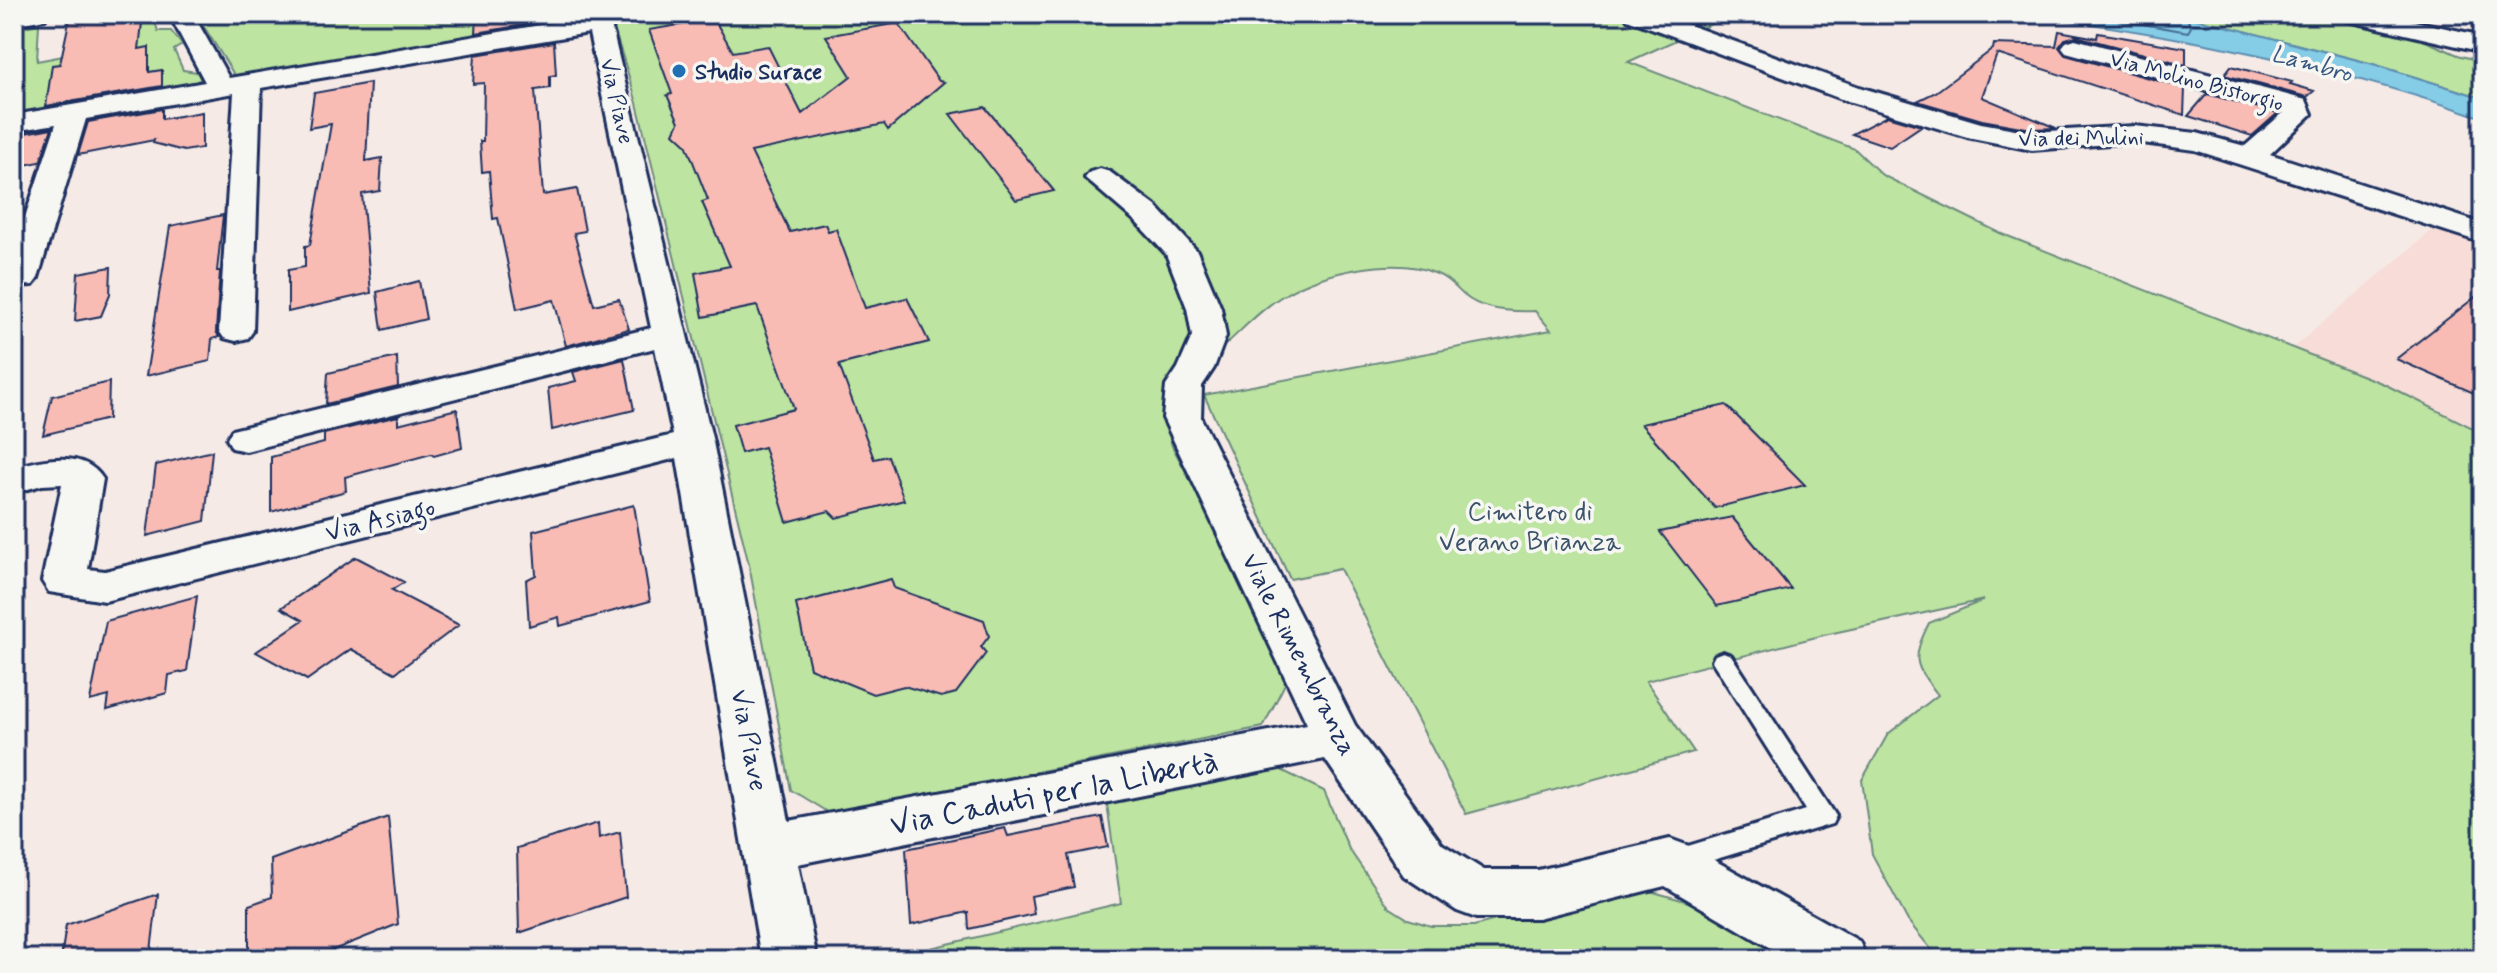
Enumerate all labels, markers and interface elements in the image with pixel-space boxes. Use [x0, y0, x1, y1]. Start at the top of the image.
water label: Lambro [2268, 39, 2356, 90]
street label: Via Molino Bistorgio [2106, 45, 2286, 121]
street label: Via Piave [593, 56, 639, 147]
place label: Studio Surace [695, 59, 822, 87]
marker: Studio Surace [670, 62, 688, 80]
street label: Via dei Mulini [2018, 124, 2144, 154]
street label: Via Asiago [322, 491, 440, 554]
park label: Cimitero di Verano Brianza [1439, 496, 1621, 560]
street label: Viale Rimembranza [1232, 548, 1364, 762]
street label: Via Piave [722, 687, 775, 794]
street label: Via Caduti per la Libertà [887, 742, 1222, 846]

